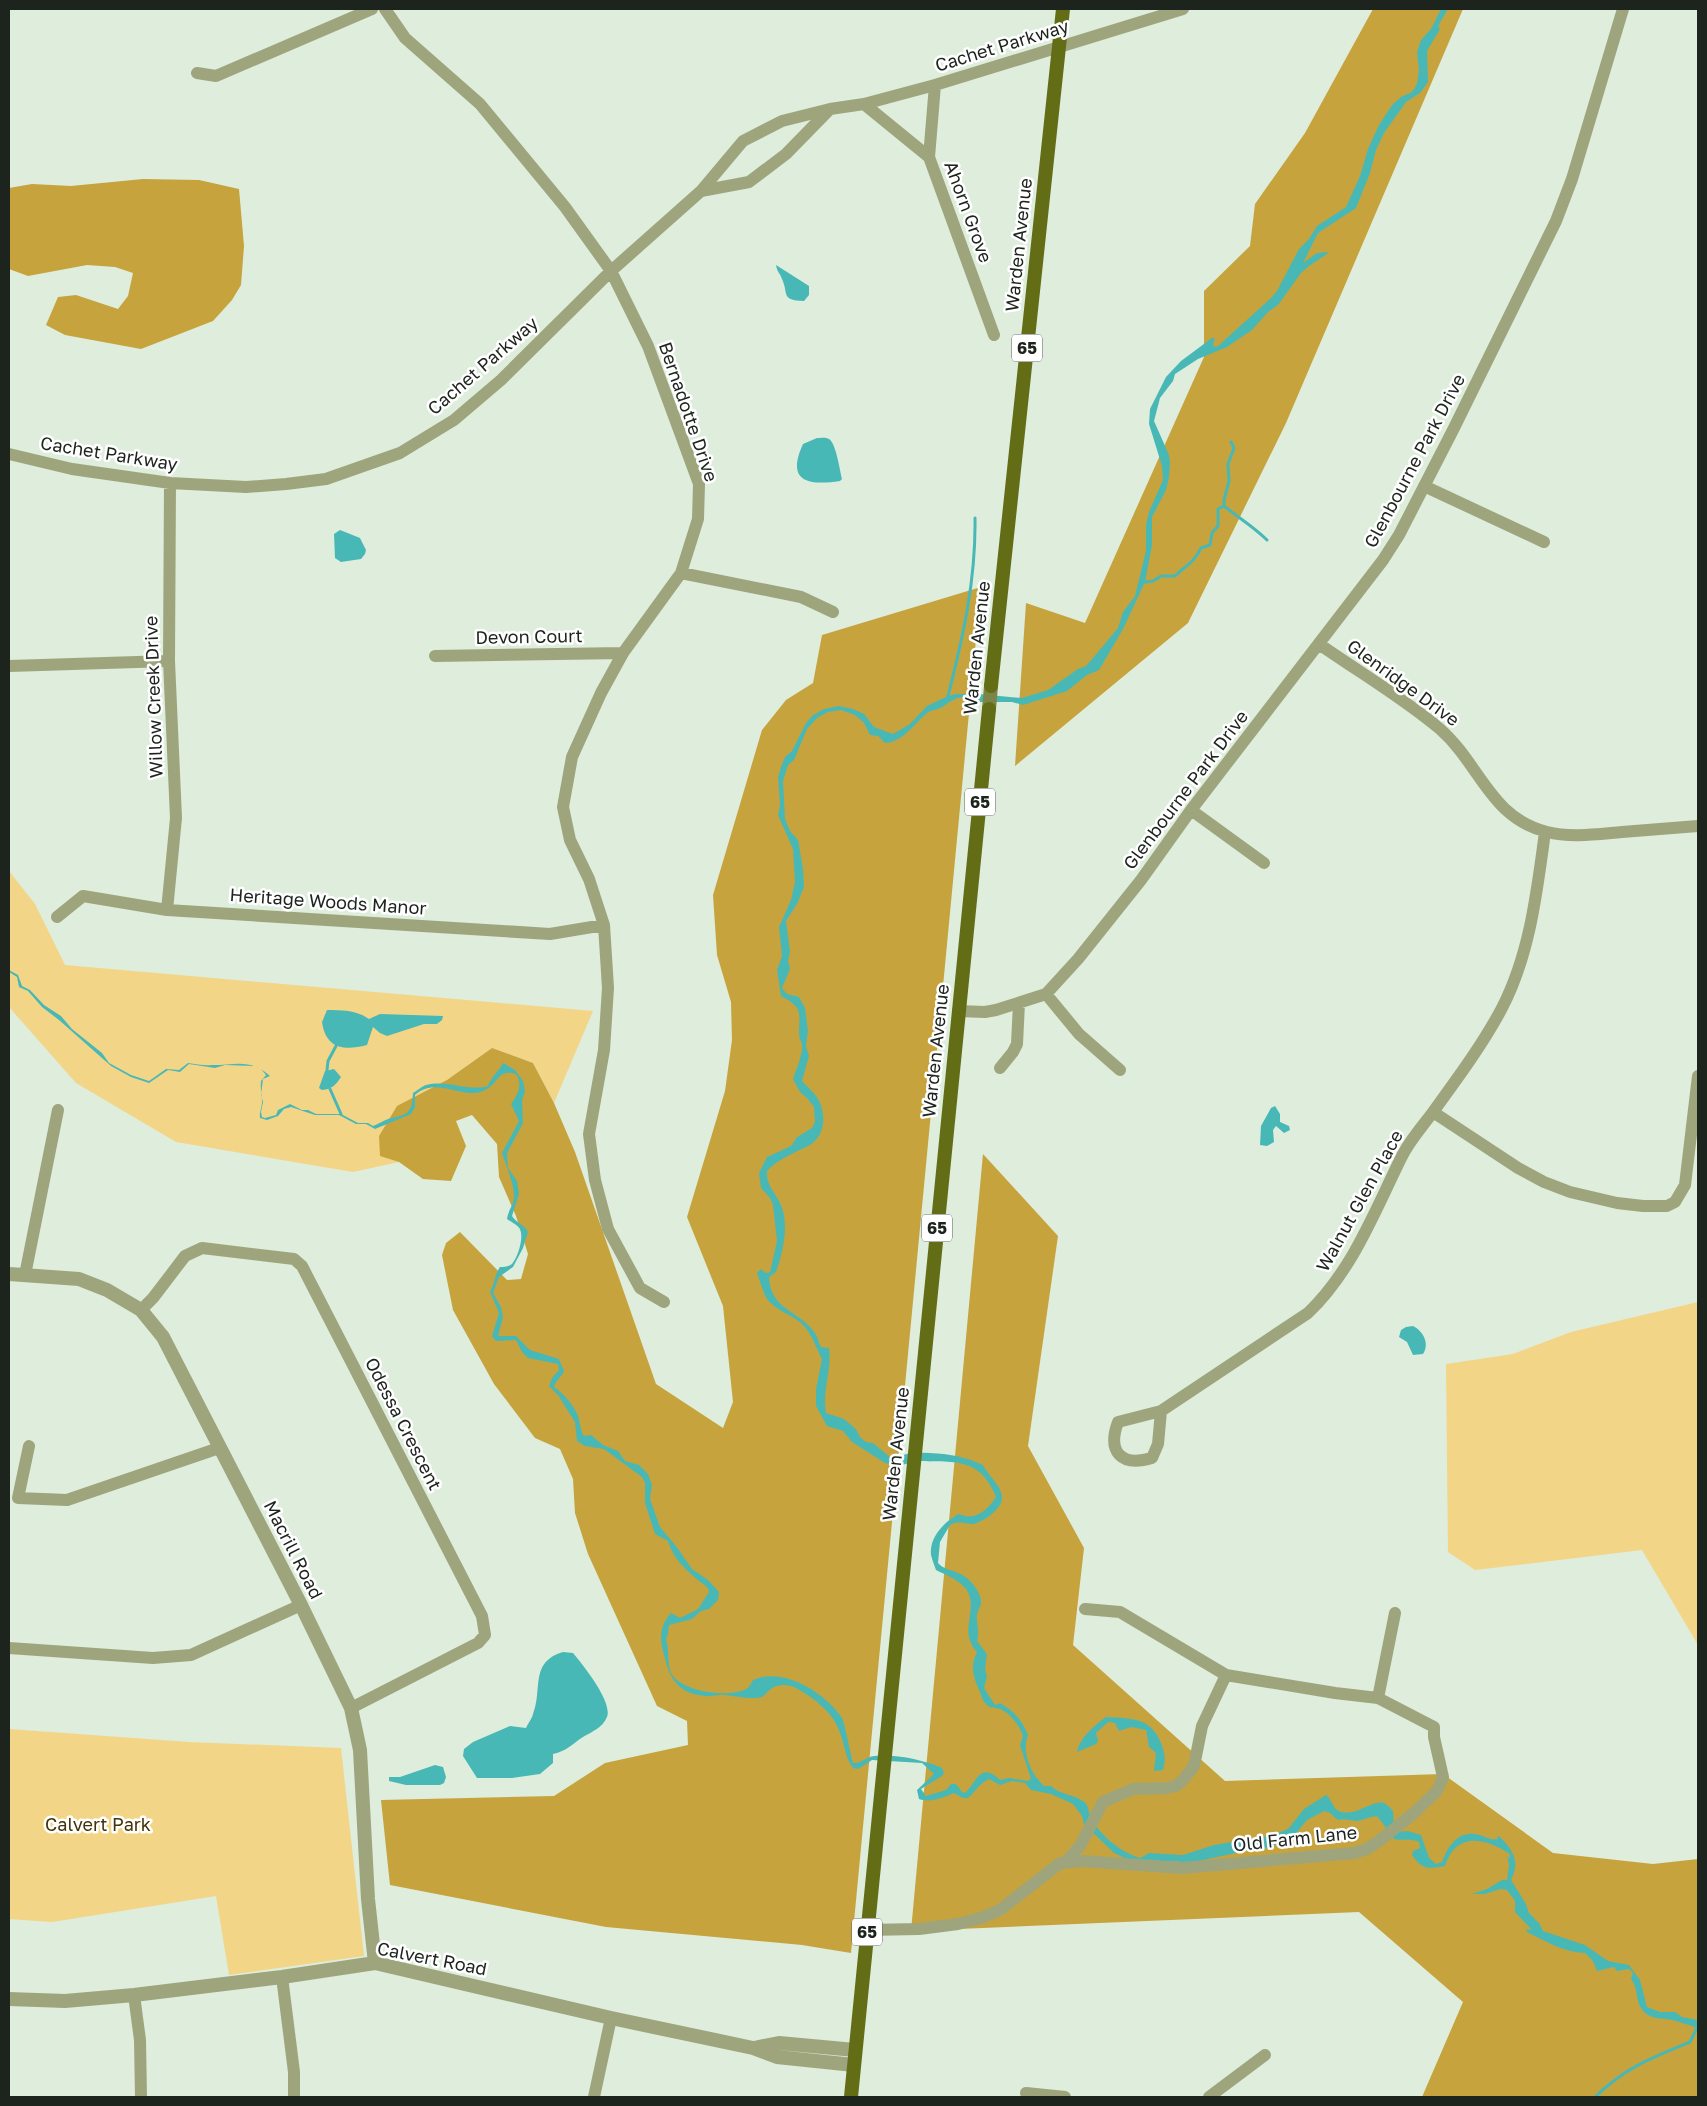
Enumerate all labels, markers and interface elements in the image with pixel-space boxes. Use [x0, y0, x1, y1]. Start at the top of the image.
street label: Cachet Parkway [932, 14, 1071, 76]
street label: Ahorn Grove [940, 158, 998, 266]
street label: Warden Avenue [1000, 177, 1036, 313]
street label: Cachet Parkway [423, 311, 542, 419]
road number: 65 [1012, 334, 1042, 362]
street label: Bernadotte Drive [655, 339, 723, 484]
street label: Glenbourne Park Drive [1359, 370, 1469, 551]
street label: Cachet Parkway [39, 431, 179, 475]
street label: Warden Avenue [958, 580, 994, 716]
street label: Willow Creek Drive [139, 616, 167, 779]
street label: Devon Court [475, 624, 583, 648]
street label: Glenridge Drive [1343, 634, 1464, 730]
street label: Glenbourne Park Drive [1118, 705, 1252, 873]
road number: 65 [965, 789, 995, 816]
street label: Heritage Woods Manor [229, 883, 427, 919]
street label: Warden Avenue [917, 983, 953, 1119]
street label: Walnut Glen Place [1311, 1126, 1407, 1275]
road number: 65 [922, 1214, 952, 1242]
street label: Odessa Crescent [361, 1354, 447, 1494]
street label: Warden Avenue [877, 1386, 913, 1522]
street label: Macrill Road [260, 1497, 328, 1602]
park label: Calvert Park [45, 1813, 151, 1835]
street label: Old Farm Lane [1232, 1821, 1358, 1855]
road number: 65 [852, 1918, 882, 1945]
street label: Calvert Road [376, 1937, 489, 1979]

